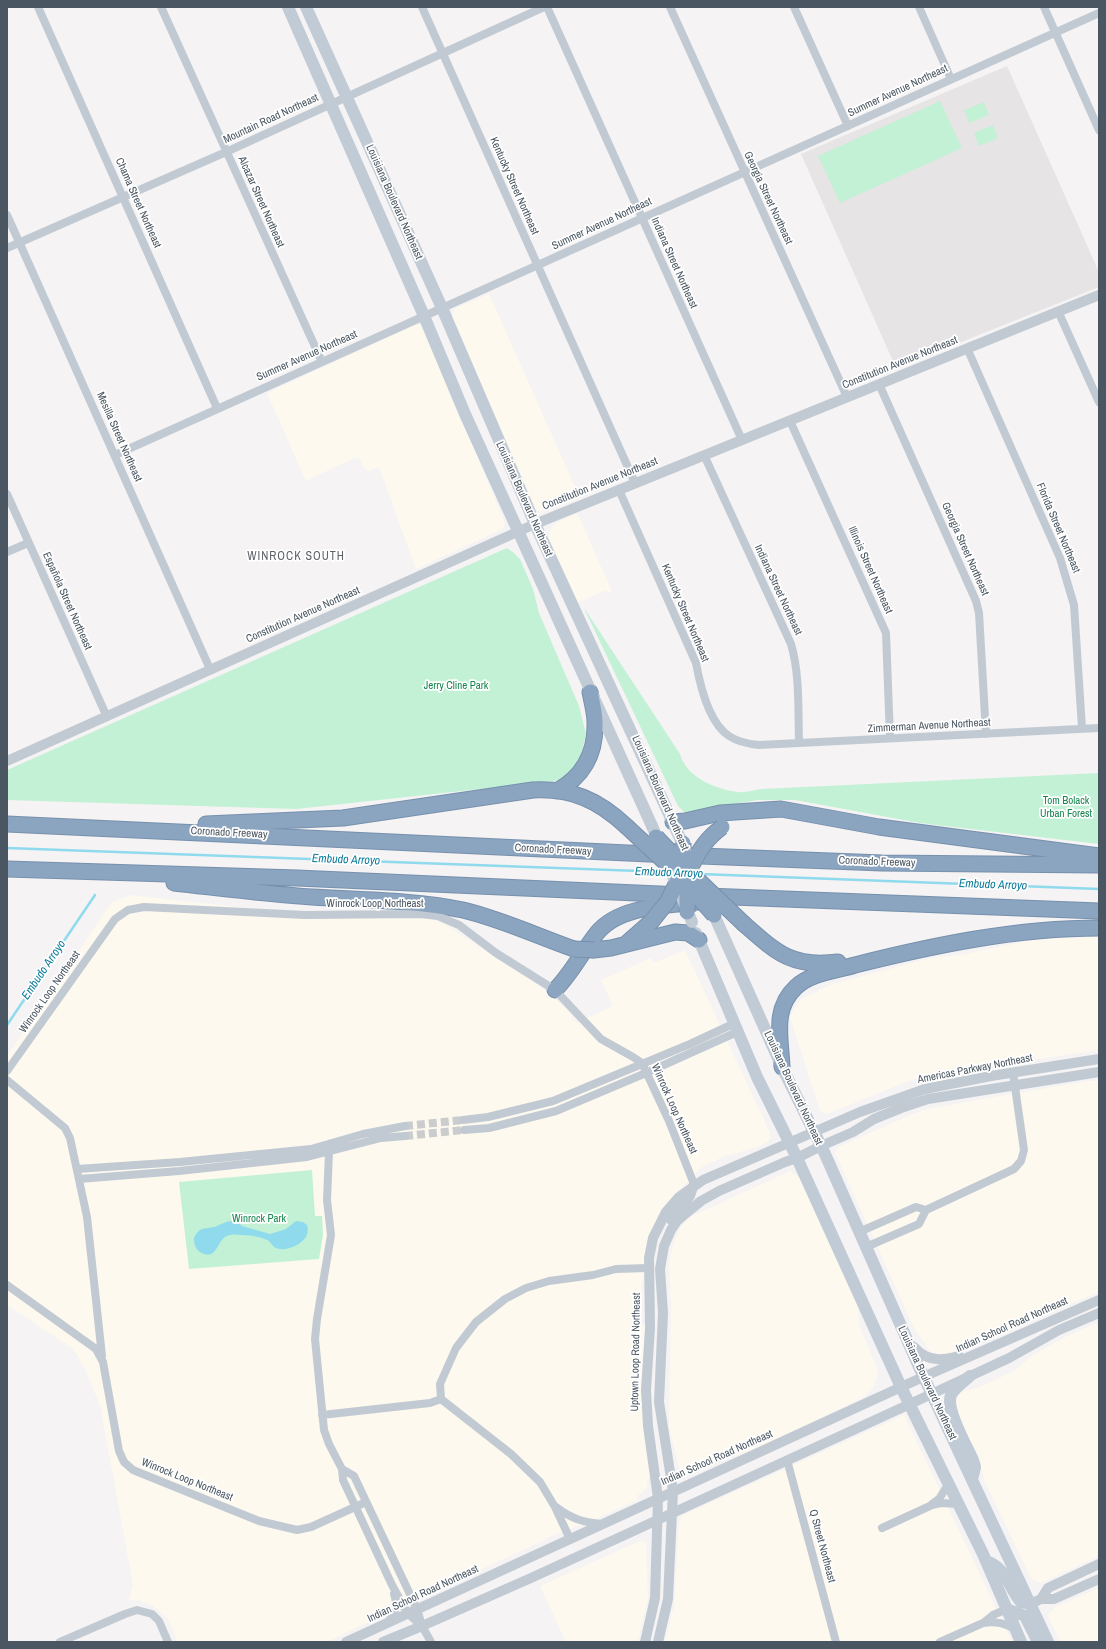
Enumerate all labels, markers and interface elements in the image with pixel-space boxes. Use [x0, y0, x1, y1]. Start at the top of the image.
street label: Summer Avenue Northeast [846, 62, 950, 120]
street label: Mountain Road Northeast [221, 91, 321, 147]
street label: Kentucky Street Northeast [487, 135, 541, 237]
street label: Louisiana Boulevard Northeast [363, 143, 425, 261]
street label: Georgia Street Northeast [741, 150, 795, 246]
street label: Alcazar Street Northeast [235, 154, 287, 250]
street label: Chama Street Northeast [112, 156, 164, 250]
street label: Summer Avenue Northeast [550, 195, 654, 253]
street label: Indiana Street Northeast [648, 215, 700, 311]
street label: Summer Avenue Northeast [255, 328, 359, 384]
street label: Constitution Avenue Northeast [840, 334, 960, 392]
street label: Mesilla Street Northeast [93, 390, 145, 484]
street label: Louisiana Boulevard Northeast [493, 440, 555, 558]
street label: Constitution Avenue Northeast [540, 455, 660, 513]
street label: Florida Street Northeast [1033, 481, 1083, 575]
street label: Georgia Street Northeast [938, 500, 992, 598]
street label: Illinois Street Northeast [845, 524, 895, 616]
street label: Indiana Street Northeast [751, 543, 805, 637]
street label: Española Street Northeast [39, 550, 95, 652]
district label: WINROCK SOUTH [247, 550, 345, 564]
street label: Kentucky Street Northeast [658, 562, 712, 664]
street label: Constitution Avenue Northeast [244, 584, 362, 646]
park label: Jerry Cline Park [424, 679, 488, 693]
street label: Zimmerman Avenue Northeast [867, 716, 991, 736]
street label: Louisiana Boulevard Northeast [629, 734, 691, 852]
park label: Tom Bolack Urban Forest [1040, 794, 1092, 820]
street label: Coronado Freeway [190, 824, 268, 842]
street label: Coronado Freeway [514, 841, 592, 859]
water label: Embudo Arroyo [312, 852, 380, 868]
street label: Coronado Freeway [838, 854, 916, 870]
water label: Embudo Arroyo [635, 865, 703, 881]
water label: Embudo Arroyo [959, 877, 1027, 893]
street label: Winrock Loop Northeast [326, 897, 424, 911]
water label: Embudo Arroyo [19, 938, 69, 1002]
street label: Winrock Loop Northeast [17, 948, 83, 1036]
street label: Louisiana Boulevard Northeast [761, 1029, 825, 1147]
street label: Americas Parkway Northeast [916, 1051, 1034, 1087]
street label: Winrock Loop Northeast [648, 1062, 700, 1156]
park label: Winrock Park [232, 1212, 286, 1226]
street label: Uptown Loop Road Northeast [628, 1292, 644, 1412]
street label: Indian School Road Northeast [954, 1294, 1070, 1356]
street label: Louisiana Boulevard Northeast [895, 1324, 959, 1442]
street label: Indian School Road Northeast [659, 1427, 775, 1489]
street label: Winrock Loop Northeast [139, 1456, 235, 1504]
street label: Q Street Northeast [806, 1508, 838, 1584]
street label: Indian School Road Northeast [365, 1562, 481, 1626]

